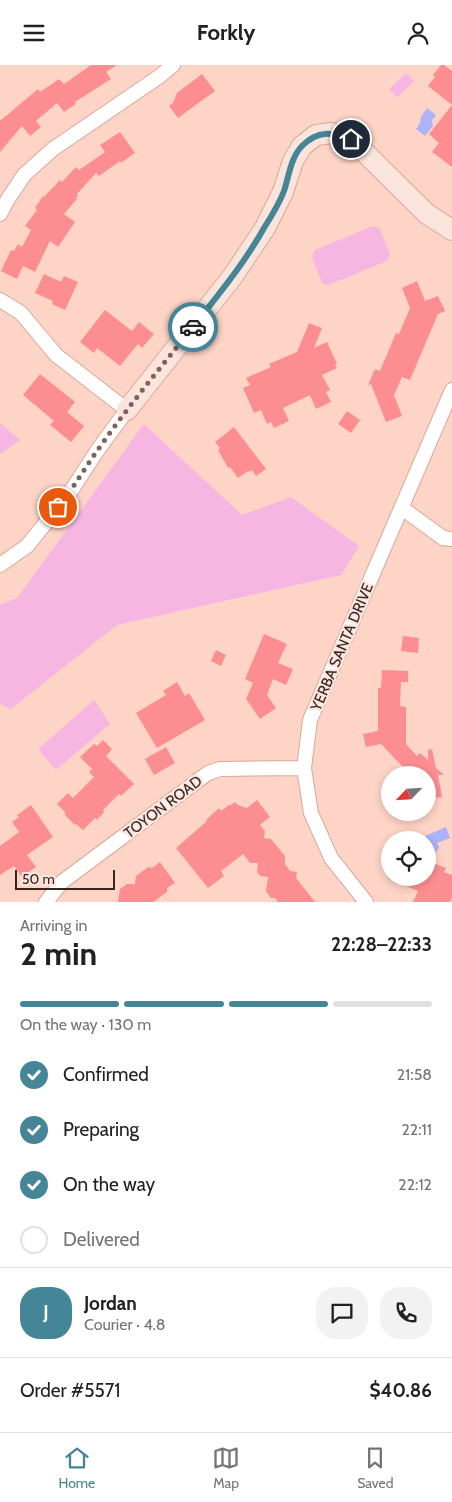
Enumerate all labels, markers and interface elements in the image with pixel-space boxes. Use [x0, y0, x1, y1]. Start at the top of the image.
icon: menu [20, 19, 48, 47]
text: Forkly [197, 19, 255, 46]
icon: person [404, 19, 432, 47]
pin [330, 118, 372, 160]
icon: home [337, 125, 365, 153]
courier [168, 302, 218, 352]
icon: car [179, 313, 207, 341]
pin [37, 486, 79, 528]
icon: bag [44, 493, 72, 521]
street label: YERBA SANTA DRIVE [307, 580, 377, 715]
north arrow [381, 766, 436, 821]
map controls [381, 766, 436, 886]
street label: TOYON ROAD [120, 772, 206, 842]
button: locate [381, 831, 436, 886]
scale bar [15, 867, 115, 890]
text: 50 m [22, 870, 55, 888]
text: Arriving in [20, 916, 87, 935]
text: 22:28–22:33 [331, 933, 432, 956]
text: 2 min [20, 934, 97, 973]
text: On the way · 130 m [20, 1015, 151, 1034]
icon: check [20, 1061, 48, 1089]
text: Confirmed [63, 1063, 149, 1086]
text: 21:58 [397, 1065, 432, 1084]
icon: check [20, 1116, 48, 1144]
text: Preparing [63, 1118, 139, 1141]
text: 22:11 [401, 1120, 432, 1139]
icon: check [20, 1171, 48, 1199]
text: On the way [63, 1173, 155, 1196]
text: 22:12 [398, 1175, 432, 1194]
text: Delivered [63, 1228, 140, 1251]
button: chat [316, 1287, 368, 1339]
button: phone [380, 1287, 432, 1339]
text: Jordan [84, 1292, 137, 1315]
text: J [43, 1301, 49, 1324]
text: Courier · 4.8 [84, 1315, 166, 1334]
text: Order #5571 [20, 1379, 121, 1402]
text: $40.86 [370, 1379, 432, 1402]
tab: Home [58, 1444, 95, 1492]
tab: Map [212, 1444, 240, 1492]
tab: Saved [357, 1444, 394, 1492]

